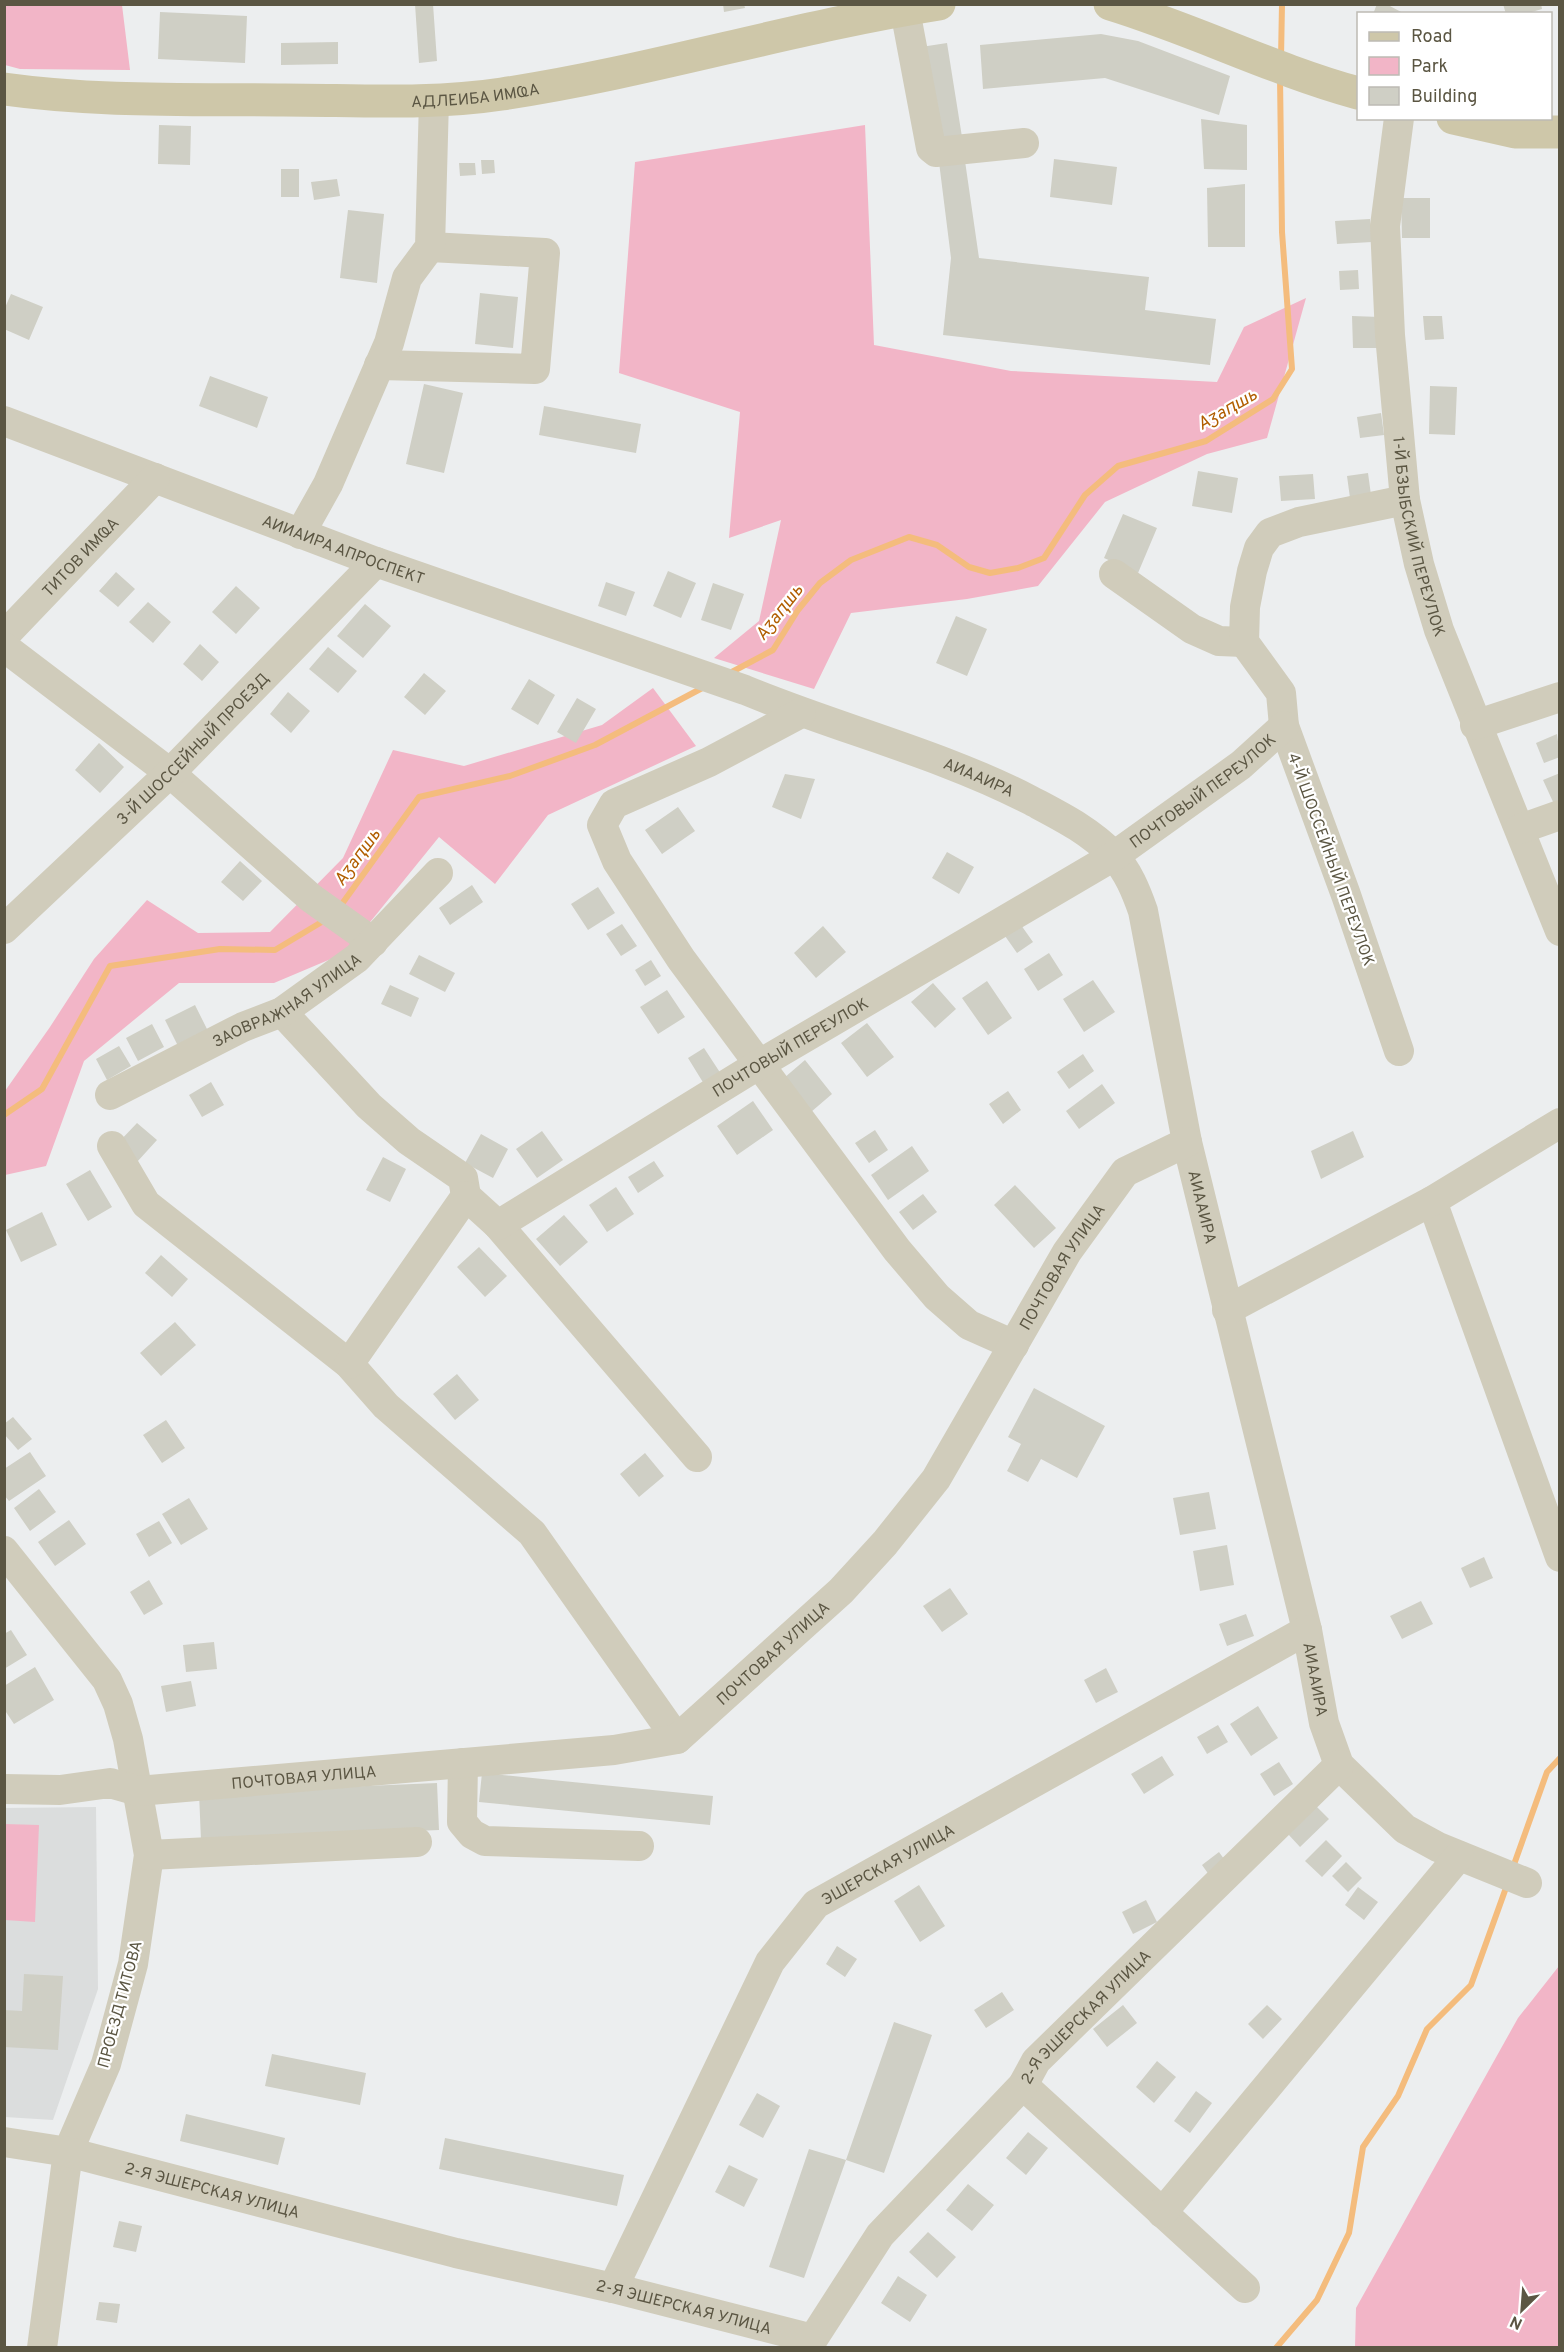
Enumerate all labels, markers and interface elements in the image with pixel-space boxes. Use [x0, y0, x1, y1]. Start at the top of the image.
legend [1357, 12, 1552, 120]
text: Road [1411, 26, 1453, 49]
text: Park [1411, 56, 1448, 79]
street label: АДЛЕИБА ИМҨА [411, 80, 541, 113]
text: Building [1411, 86, 1477, 109]
water label: Аӡаԥшь [1194, 384, 1262, 437]
street label: 1-Й БЗЫБСКИЙ ПЕРЕУЛОК [1387, 436, 1449, 640]
street label: АИИАИРА АПРОСПЕКТ [259, 512, 427, 590]
street label: ТИТОВ ИМҨА [39, 514, 124, 602]
water label: Аӡаԥшь [751, 580, 809, 646]
street label: 3-Й ШОССЕЙНЫЙ ПРОЕЗД [113, 669, 274, 830]
street label: ПОЧТОВЫЙ ПЕРЕУЛОК [1126, 730, 1281, 854]
street label: 4-Й ШОССЕЙНЫЙ ПЕРЕУЛОК [1282, 750, 1380, 969]
street label: АИААИРА [940, 755, 1017, 803]
water label: Аӡаԥшь [330, 825, 387, 891]
street label: ЗАОВРАЖНАЯ УЛИЦА [210, 950, 366, 1053]
street label: ПОЧТОВЫЙ ПЕРЕУЛОК [709, 994, 873, 1103]
street label: АИААИРА [1182, 1168, 1220, 1246]
street label: ПОЧТОВАЯ УЛИЦА [1016, 1201, 1111, 1334]
street label: ПОЧТОВАЯ УЛИЦА [713, 1598, 835, 1710]
street label: АИААИРА [1297, 1641, 1331, 1719]
street label: ПОЧТОВАЯ УЛИЦА [231, 1762, 377, 1795]
street label: ЭШЕРСКАЯ УЛИЦА [819, 1821, 959, 1911]
street label: ПРОЕЗД ТИТОВА [94, 1938, 148, 2071]
street label: 2-Я ЭШЕРСКАЯ УЛИЦА [1017, 1946, 1156, 2088]
street label: 2-Я ЭШЕРСКАЯ УЛИЦА [122, 2159, 302, 2224]
street label: 2-Я ЭШЕРСКАЯ УЛИЦА [594, 2277, 774, 2340]
north arrow [1492, 2280, 1552, 2340]
text: N [1507, 2310, 1526, 2333]

